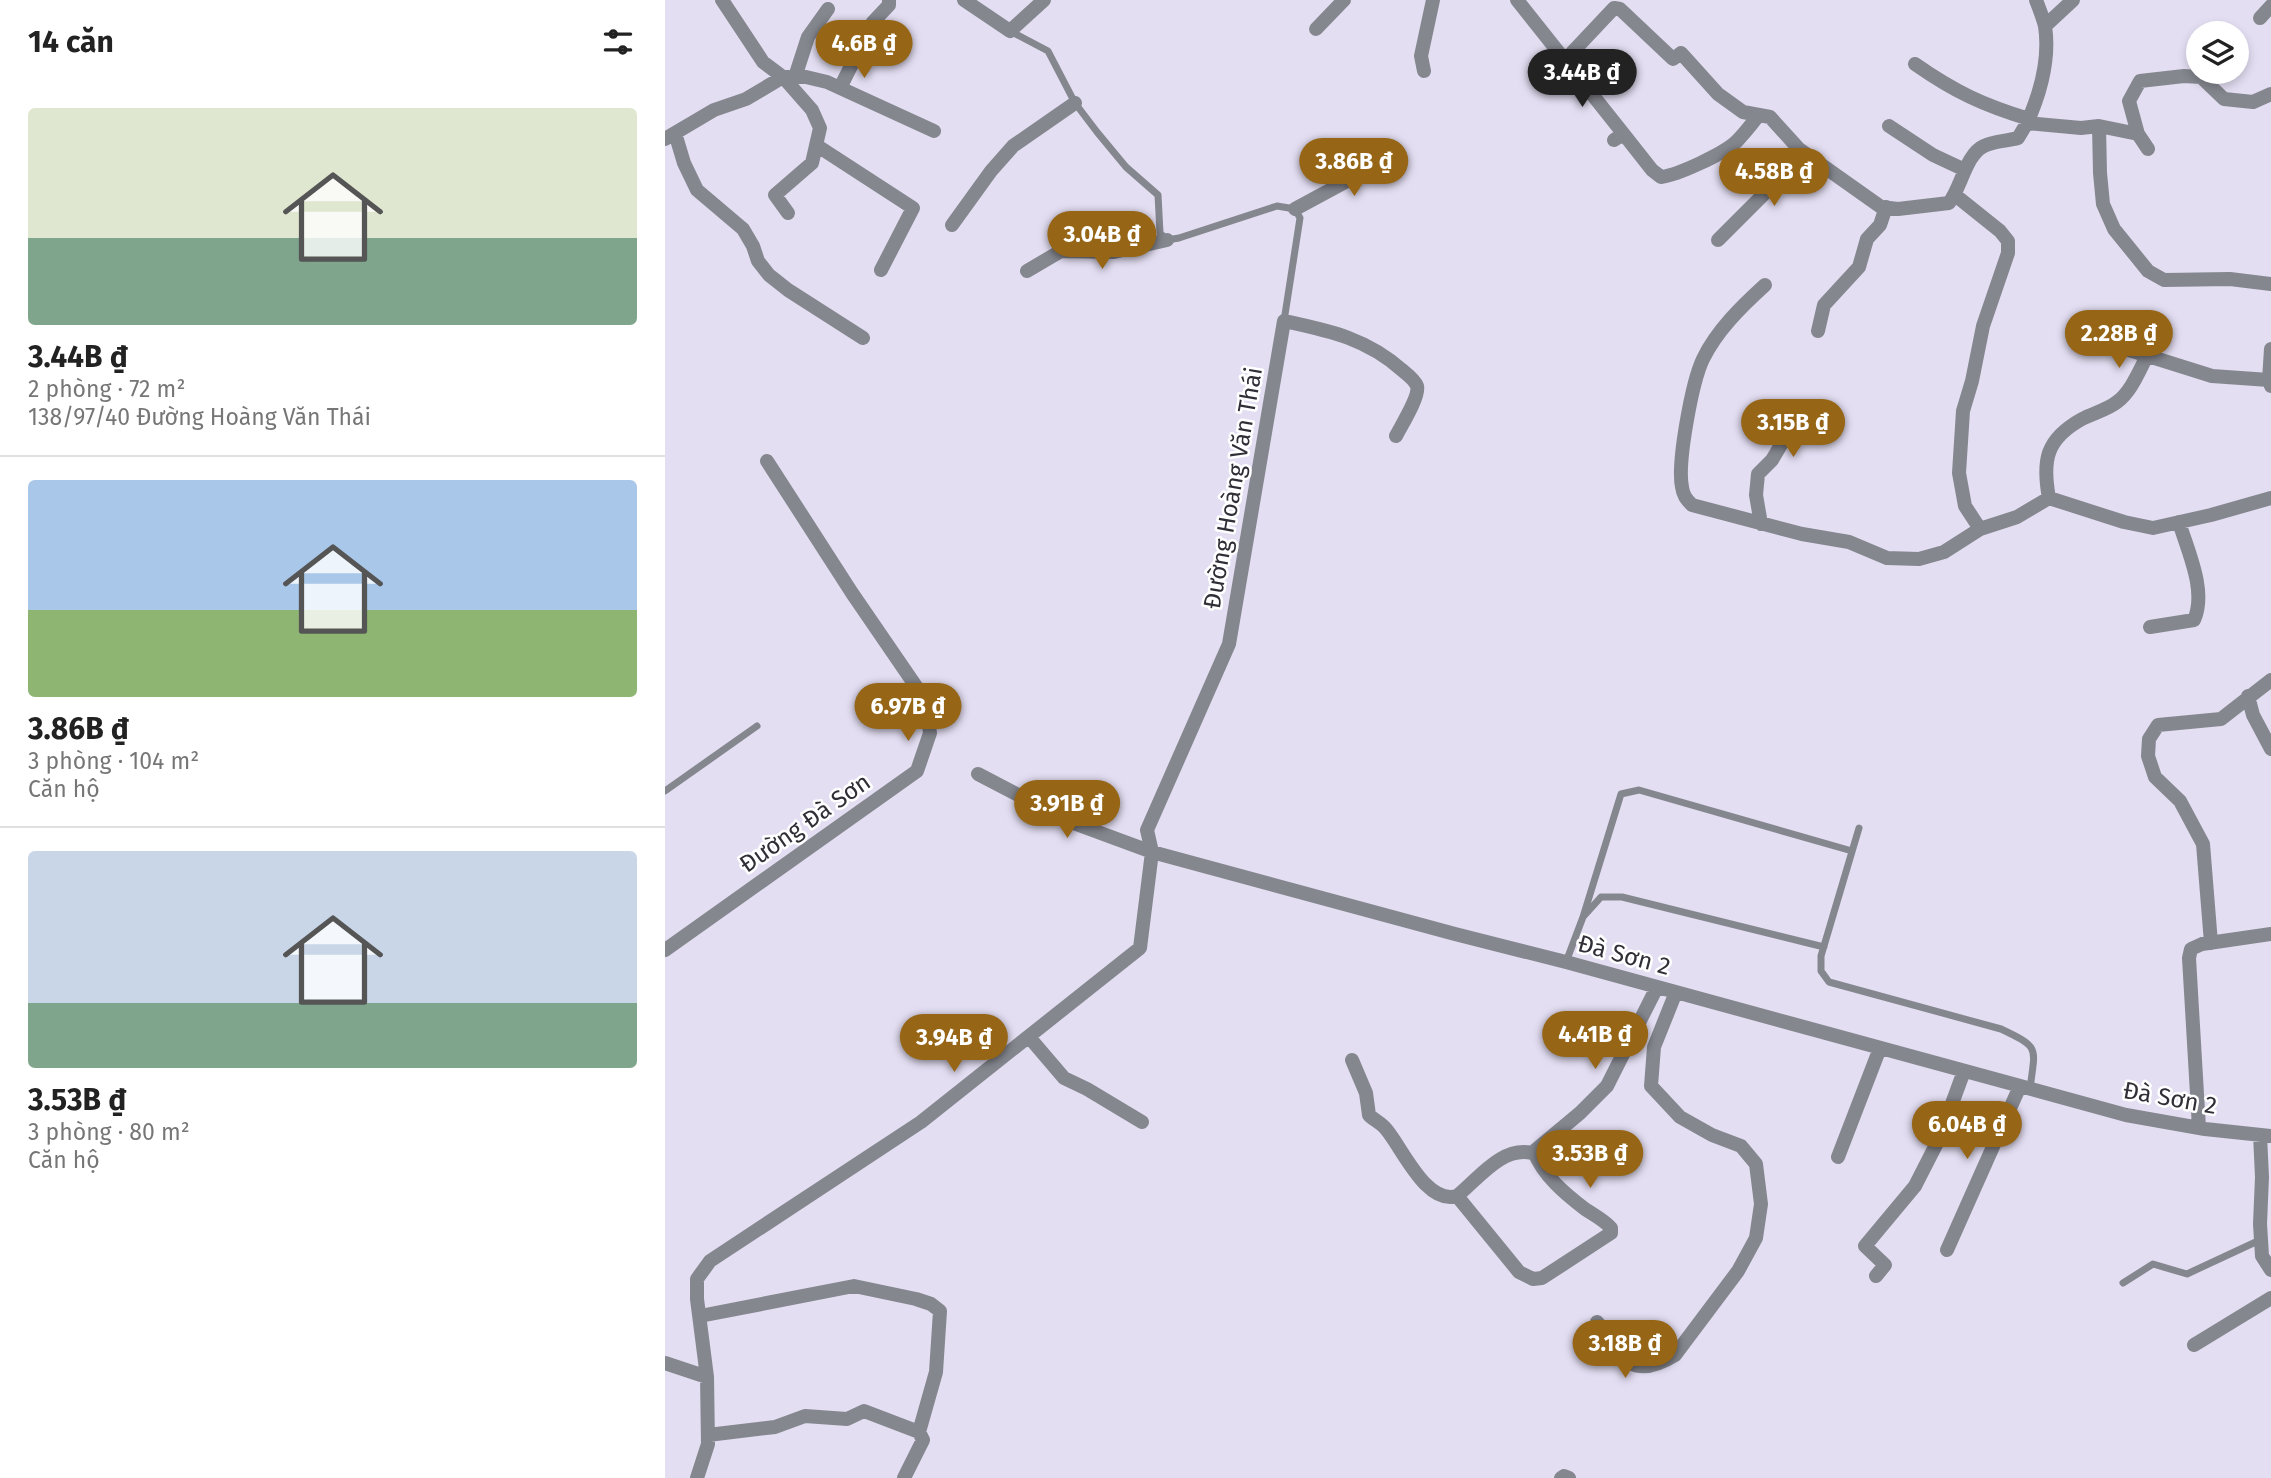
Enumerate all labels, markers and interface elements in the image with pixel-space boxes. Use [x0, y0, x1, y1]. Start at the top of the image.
pin: 4.6B ₫ [807, 20, 921, 80]
map controls [2186, 21, 2249, 84]
button: layers [2186, 21, 2249, 84]
icon: filters [599, 23, 637, 61]
text: 14 căn [28, 24, 114, 60]
text: 4.6B ₫ [832, 29, 896, 57]
pin: 3.44B ₫ [1517, 50, 1647, 109]
text: 3.44B ₫ [1544, 58, 1620, 86]
pin: 3.86B ₫ [1289, 138, 1419, 198]
text: 3.86B ₫ [1315, 147, 1393, 175]
pin: 4.58B ₫ [1709, 148, 1839, 208]
icon: home [270, 154, 396, 280]
text: 4.58B ₫ [1735, 157, 1813, 185]
pin: 3.04B ₫ [1037, 212, 1167, 271]
text: 3.04B ₫ [1063, 220, 1141, 248]
pin: 2.28B ₫ [2054, 310, 2184, 370]
text: 2.28B ₫ [2081, 319, 2157, 347]
text: 3.44B ₫ [28, 339, 128, 375]
street label: Đường Hoàng Văn Thái [1198, 365, 1268, 611]
text: 2 phòng · 72 m² [28, 375, 185, 403]
pin: 3.15B ₫ [1728, 400, 1858, 459]
text: 138/97/40 Đường Hoàng Văn Thái [28, 403, 371, 431]
text: 3.15B ₫ [1757, 408, 1829, 436]
icon: home [270, 526, 396, 652]
pin: 6.97B ₫ [843, 684, 973, 743]
text: 6.97B ₫ [871, 692, 945, 720]
text: 3.86B ₫ [28, 711, 129, 747]
text: 3 phòng · 104 m² [28, 747, 199, 775]
street label: Đường Đà Sơn [734, 768, 876, 878]
text: Căn hộ [28, 775, 100, 803]
pin: 3.91B ₫ [1002, 780, 1132, 840]
text: 3.91B ₫ [1030, 789, 1104, 817]
icon: home [270, 897, 396, 1023]
street label: Đà Sơn 2 [1575, 929, 1673, 981]
pin: 4.41B ₫ [1530, 1012, 1660, 1071]
pin: 3.94B ₫ [889, 1014, 1019, 1074]
text: 4.41B ₫ [1558, 1020, 1632, 1048]
text: 3.94B ₫ [916, 1023, 992, 1051]
street label: Đà Sơn 2 [2121, 1076, 2219, 1120]
text: 3.53B ₫ [28, 1082, 126, 1118]
pin: 6.04B ₫ [1902, 1102, 2032, 1161]
text: 6.04B ₫ [1928, 1110, 2006, 1138]
text: 3 phòng · 80 m² [28, 1118, 190, 1146]
pin: 3.53B ₫ [1525, 1130, 1655, 1190]
text: 3.53B ₫ [1552, 1139, 1628, 1167]
text: Căn hộ [28, 1146, 100, 1174]
pin: 3.18B ₫ [1560, 1320, 1690, 1380]
text: 3.18B ₫ [1589, 1329, 1661, 1357]

